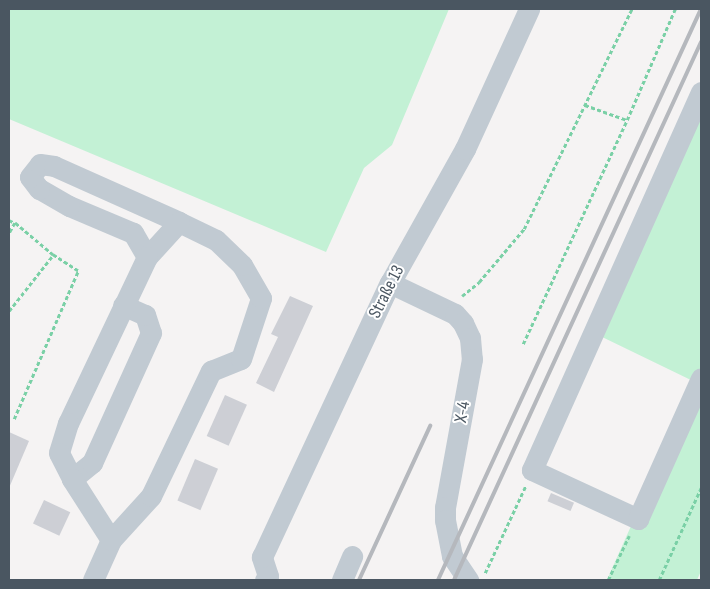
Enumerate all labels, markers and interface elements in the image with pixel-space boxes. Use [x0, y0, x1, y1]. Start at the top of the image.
street label: Straße 13 [365, 262, 409, 322]
street label: X-4 [451, 400, 475, 424]

